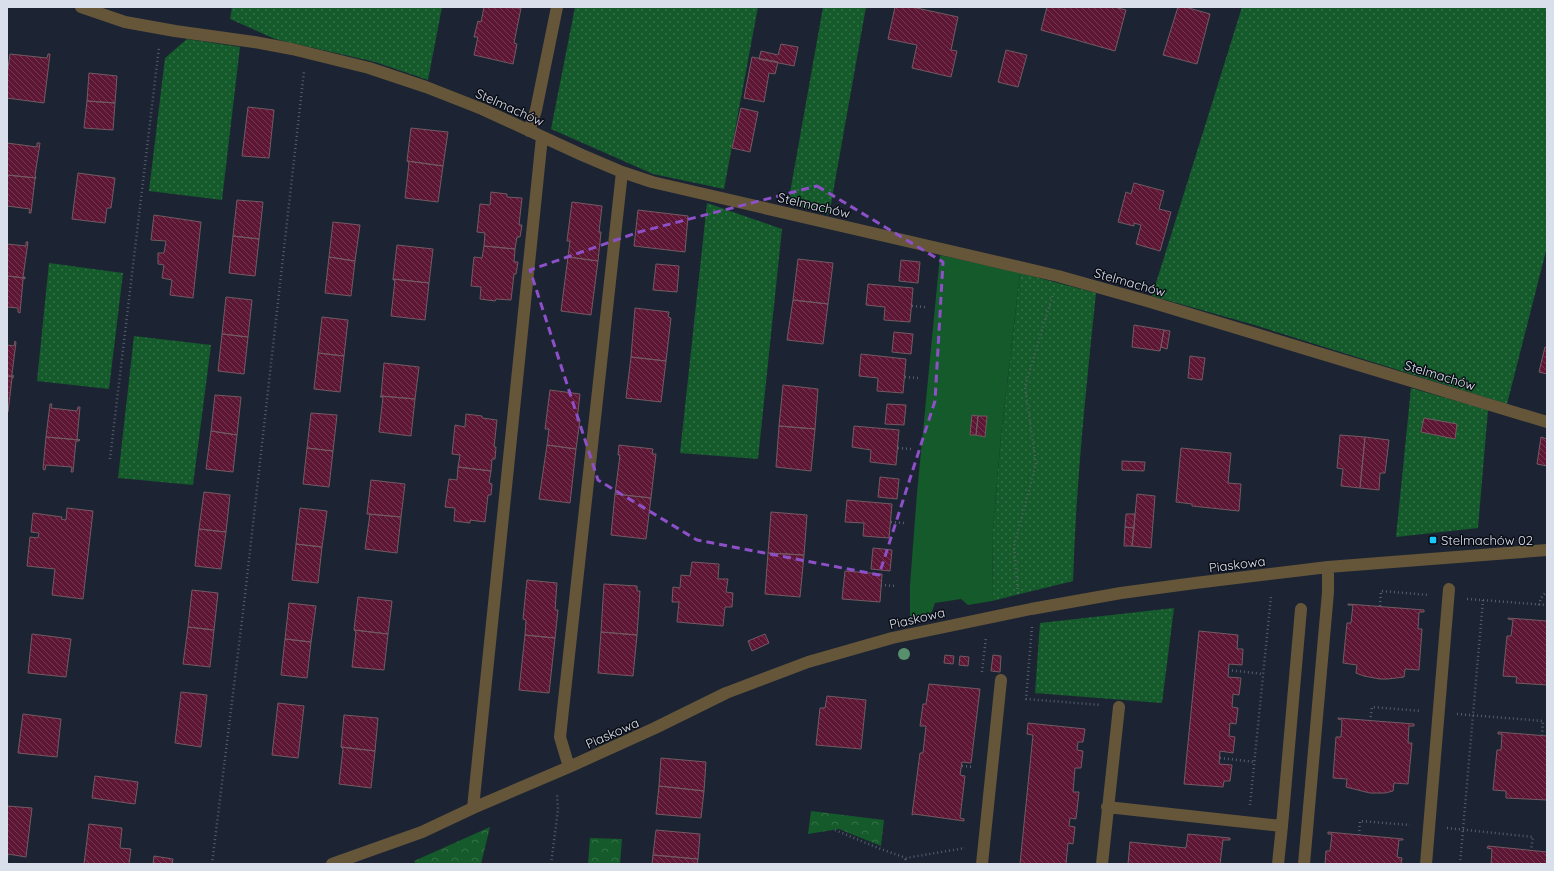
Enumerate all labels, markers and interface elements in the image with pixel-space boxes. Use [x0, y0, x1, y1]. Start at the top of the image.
street label: Stelmachów [473, 85, 547, 129]
street label: Stelmachów [776, 189, 852, 221]
street label: Stelmachów [1092, 264, 1168, 300]
street label: Stelmachów [1403, 357, 1478, 393]
place label: Stelmachów 02 [1441, 532, 1533, 548]
marker: Stelmachów 02 [1428, 535, 1438, 545]
street label: Piaskowa [1208, 553, 1266, 575]
street label: Piaskowa [888, 604, 946, 632]
street label: Piaskowa [583, 714, 641, 752]

